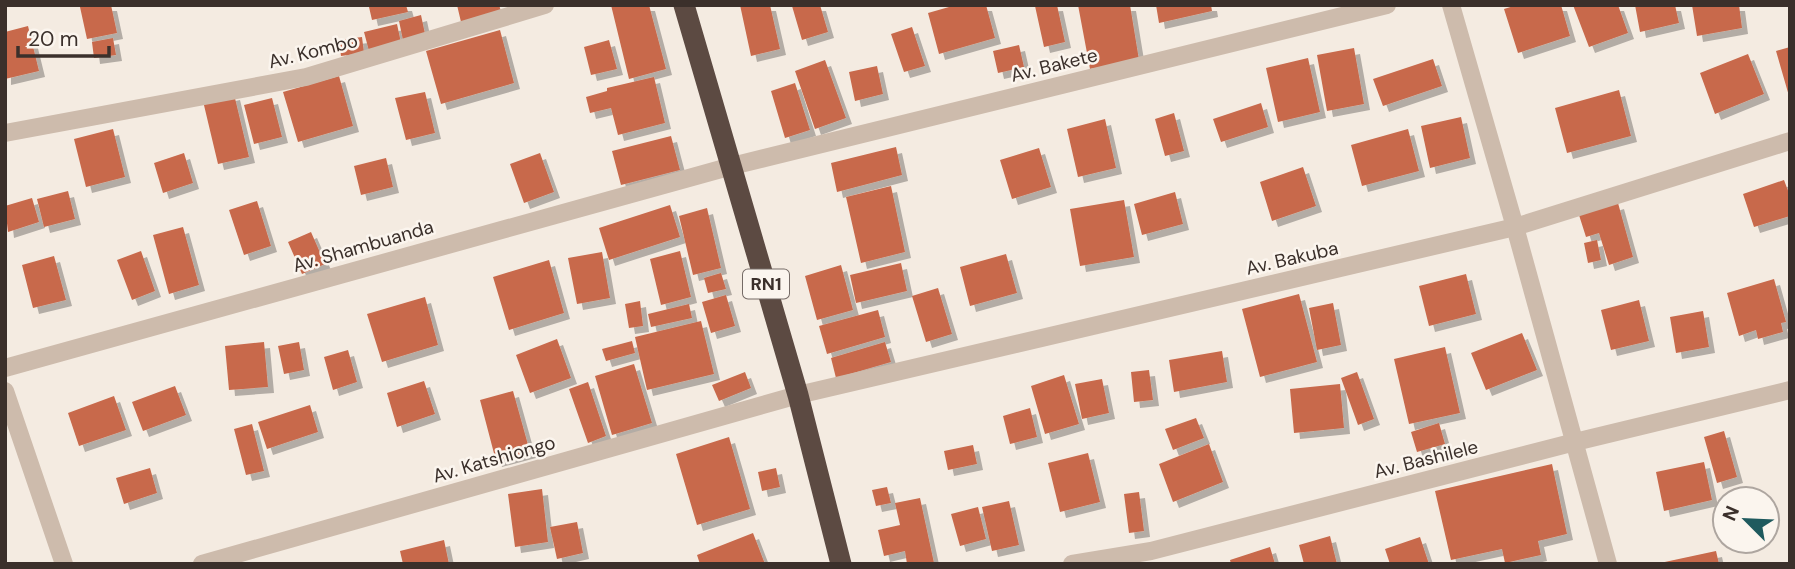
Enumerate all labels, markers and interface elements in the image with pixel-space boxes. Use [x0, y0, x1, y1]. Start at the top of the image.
scale bar [18, 14, 108, 58]
text: 20 m [28, 25, 79, 53]
street label: Av. Kombo [266, 28, 360, 74]
street label: Av. Bakete [1008, 42, 1100, 88]
street label: Av. Shambuanda [290, 214, 436, 278]
street label: Av. Bakuba [1243, 235, 1341, 281]
road number: RN1 [743, 270, 789, 298]
street label: Av. Katshiongo [430, 430, 558, 488]
street label: Av. Bashilele [1371, 434, 1481, 484]
north arrow [1711, 485, 1781, 555]
text: N [1717, 502, 1745, 525]

